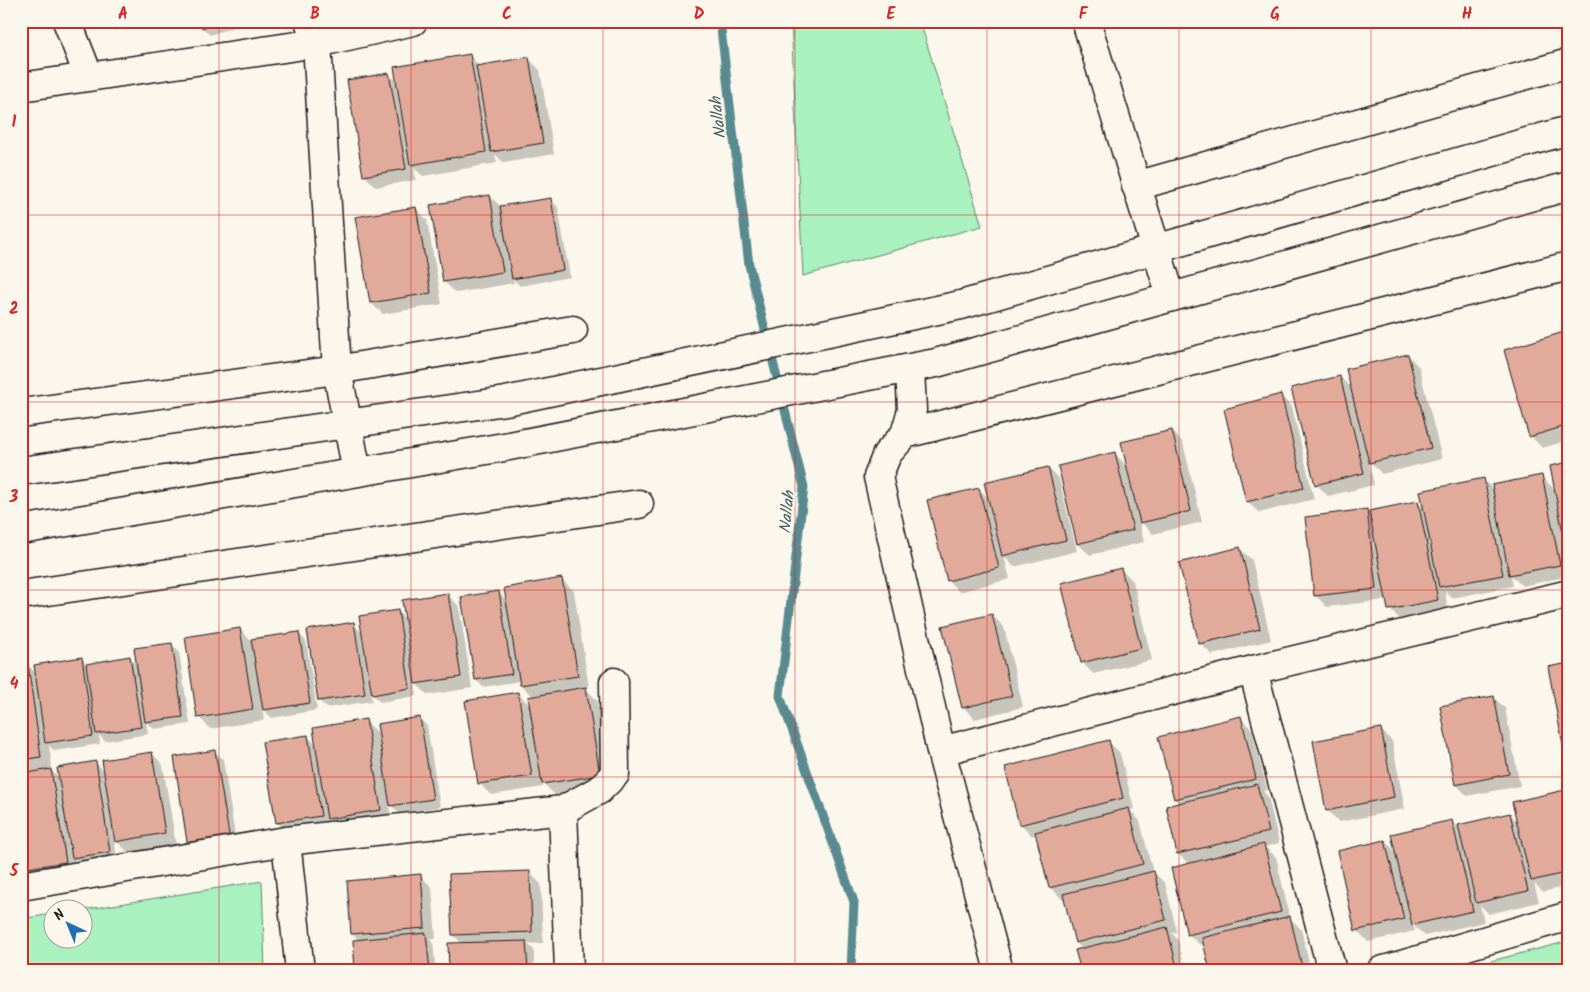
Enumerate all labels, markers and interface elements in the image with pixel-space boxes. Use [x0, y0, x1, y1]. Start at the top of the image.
text: A [118, 2, 128, 27]
text: B [310, 2, 320, 27]
text: C [502, 2, 512, 27]
text: D [694, 2, 705, 27]
text: E [887, 2, 897, 27]
text: F [1079, 2, 1089, 27]
text: G [1270, 2, 1280, 27]
text: H [1462, 2, 1472, 27]
water label: Nallah [703, 94, 733, 140]
text: 1 [12, 110, 17, 135]
text: 2 [9, 297, 19, 322]
text: 3 [9, 485, 19, 510]
water label: Nallah [773, 488, 802, 534]
text: 4 [10, 672, 19, 697]
text: 5 [9, 859, 20, 884]
north arrow [42, 900, 92, 950]
text: N [49, 904, 71, 926]

